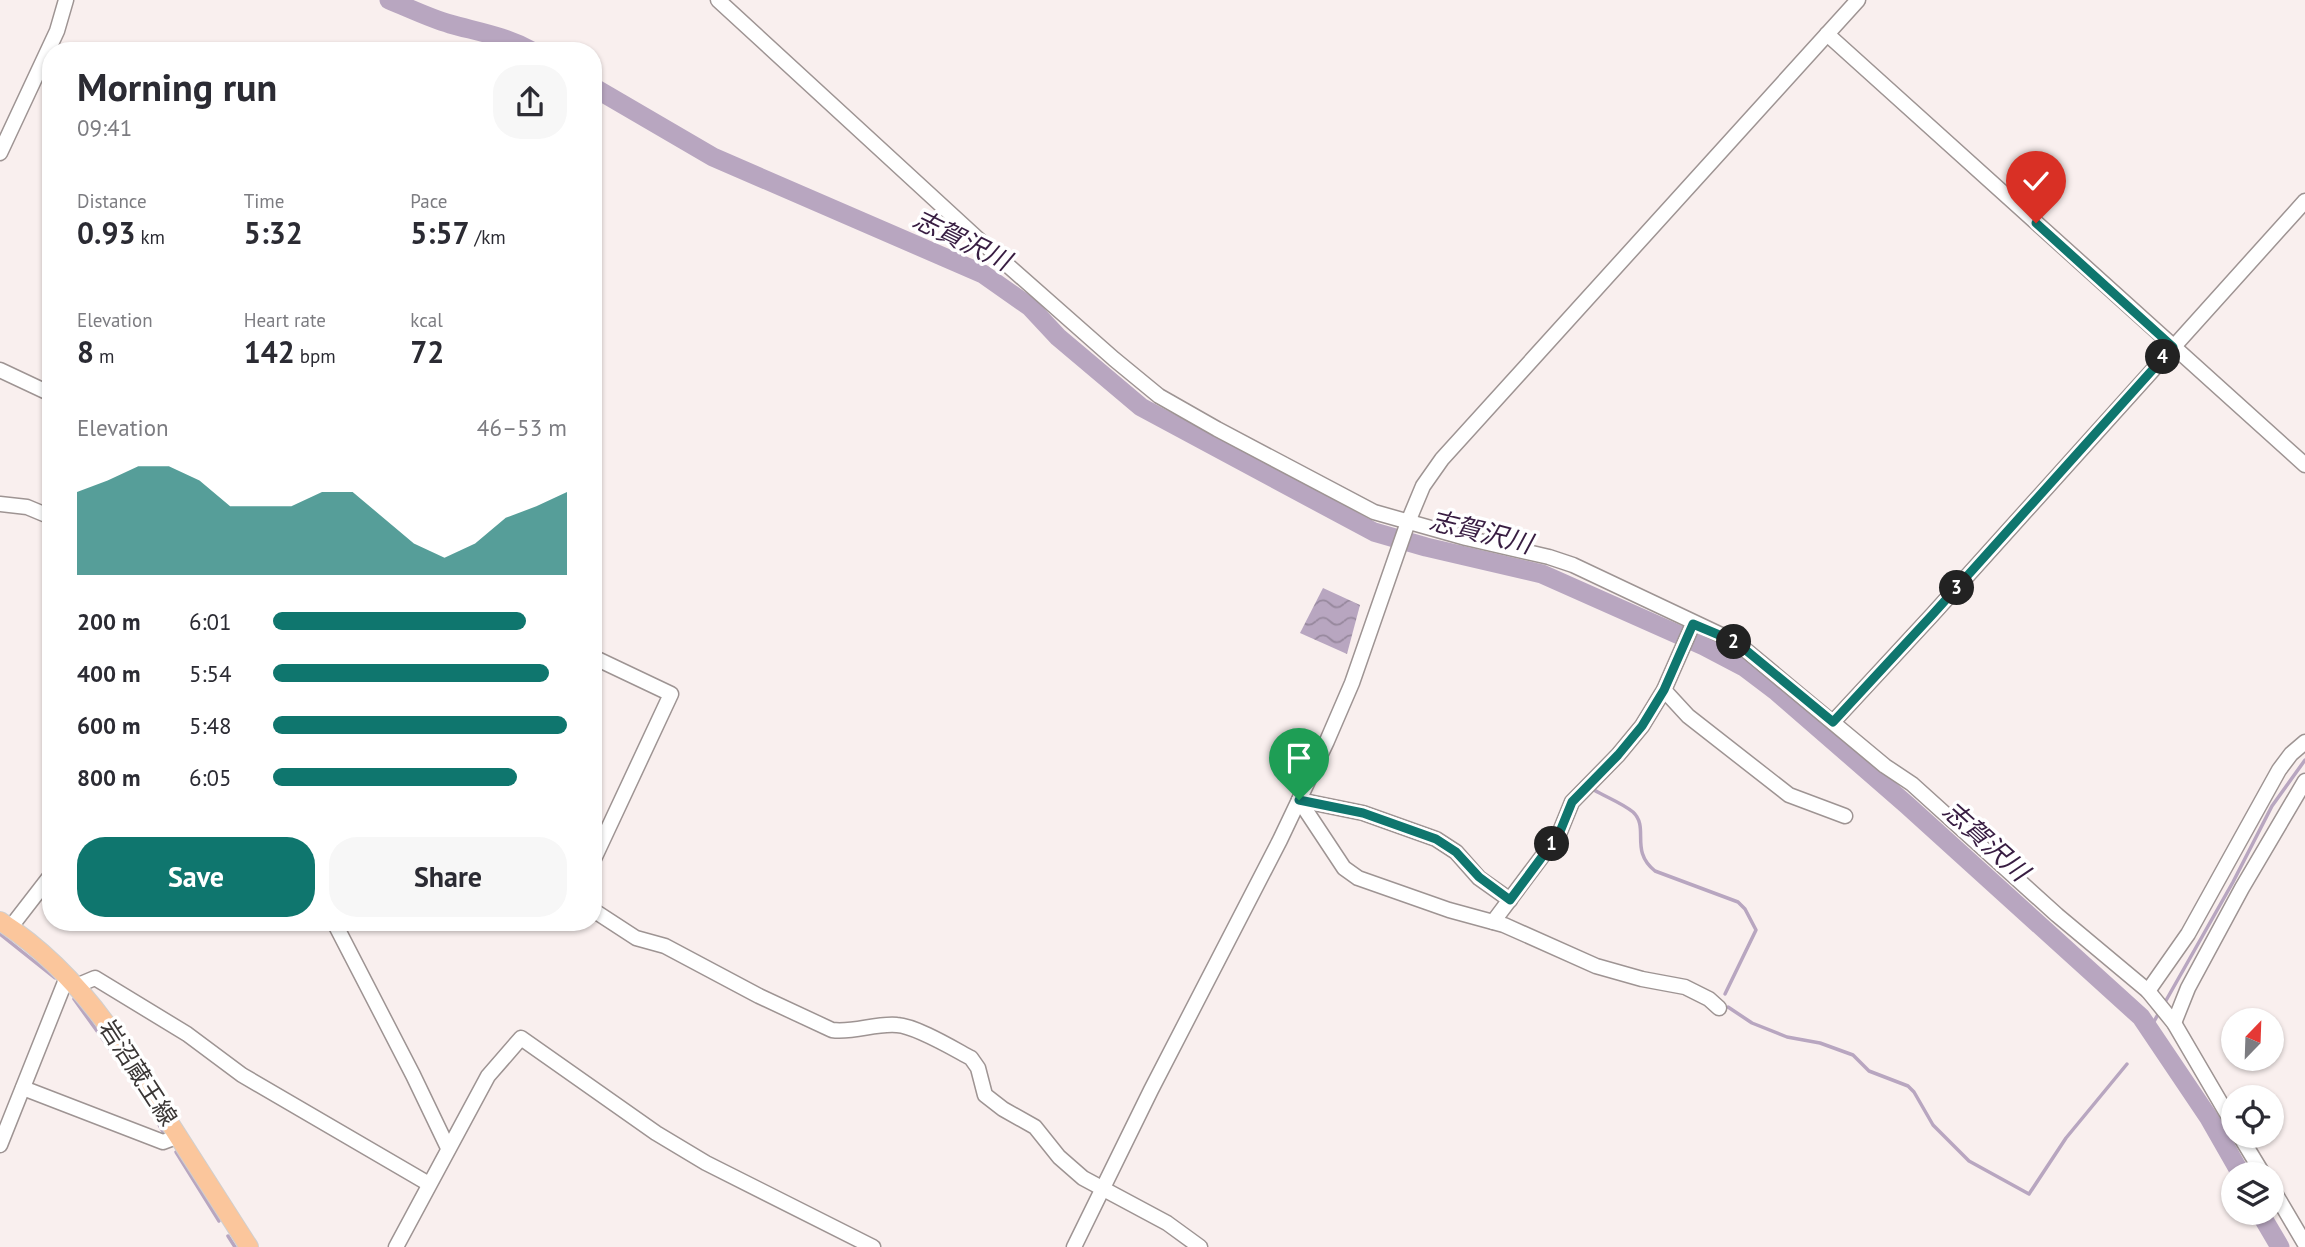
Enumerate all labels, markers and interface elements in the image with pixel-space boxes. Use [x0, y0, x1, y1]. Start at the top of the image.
text: Morning run [77, 62, 277, 111]
button: share [493, 65, 567, 139]
text: 09:41 [77, 113, 132, 142]
pin [2006, 151, 2066, 223]
icon: check [2017, 162, 2055, 200]
text: Distance [77, 189, 147, 213]
text: Time [244, 189, 284, 213]
text: Pace [410, 189, 448, 213]
water label: 志賀沢川 [908, 202, 1019, 278]
text: 0.93 [77, 213, 135, 252]
text: 5:32 [244, 213, 303, 252]
text: 5:57 [410, 213, 469, 252]
text: km [135, 225, 165, 249]
text: /km [469, 225, 506, 249]
text: Elevation [77, 308, 153, 332]
text: Heart rate [244, 308, 326, 332]
text: kcal [410, 308, 443, 332]
text: 8 [77, 332, 94, 371]
text: 142 [244, 332, 295, 371]
text: 72 [410, 332, 444, 371]
pin: 4 [2146, 340, 2180, 374]
text: m [94, 344, 115, 368]
text: bpm [295, 344, 336, 368]
text: 4 [2157, 344, 2168, 368]
text: Elevation [77, 413, 169, 442]
text: 46–53 m [477, 413, 567, 442]
water label: 志賀沢川 [1427, 503, 1538, 561]
pin: 3 [1940, 570, 1974, 606]
text: 3 [1951, 575, 1962, 599]
text: 200 m [77, 607, 140, 636]
text: 6:01 [189, 607, 232, 636]
pin: 2 [1716, 624, 1752, 660]
text: 2 [1728, 629, 1739, 653]
text: 400 m [77, 659, 140, 688]
text: 5:54 [189, 659, 232, 688]
text: 600 m [77, 711, 140, 740]
text: 5:48 [189, 711, 232, 740]
pin [1269, 728, 1329, 800]
icon: arrive [1280, 739, 1318, 777]
text: 800 m [77, 763, 140, 792]
text: 6:05 [189, 763, 232, 792]
water label: 志賀沢川 [1937, 794, 2038, 890]
pin: 1 [1534, 826, 1570, 862]
text: 1 [1546, 831, 1557, 855]
button: Save [77, 837, 315, 917]
button: Share [329, 837, 567, 917]
north arrow [2221, 1008, 2284, 1071]
map controls [2221, 1008, 2284, 1225]
street label: 岩沼蔵王線 [93, 1014, 184, 1131]
button: locate [2221, 1085, 2284, 1148]
button: layers [2221, 1162, 2284, 1225]

